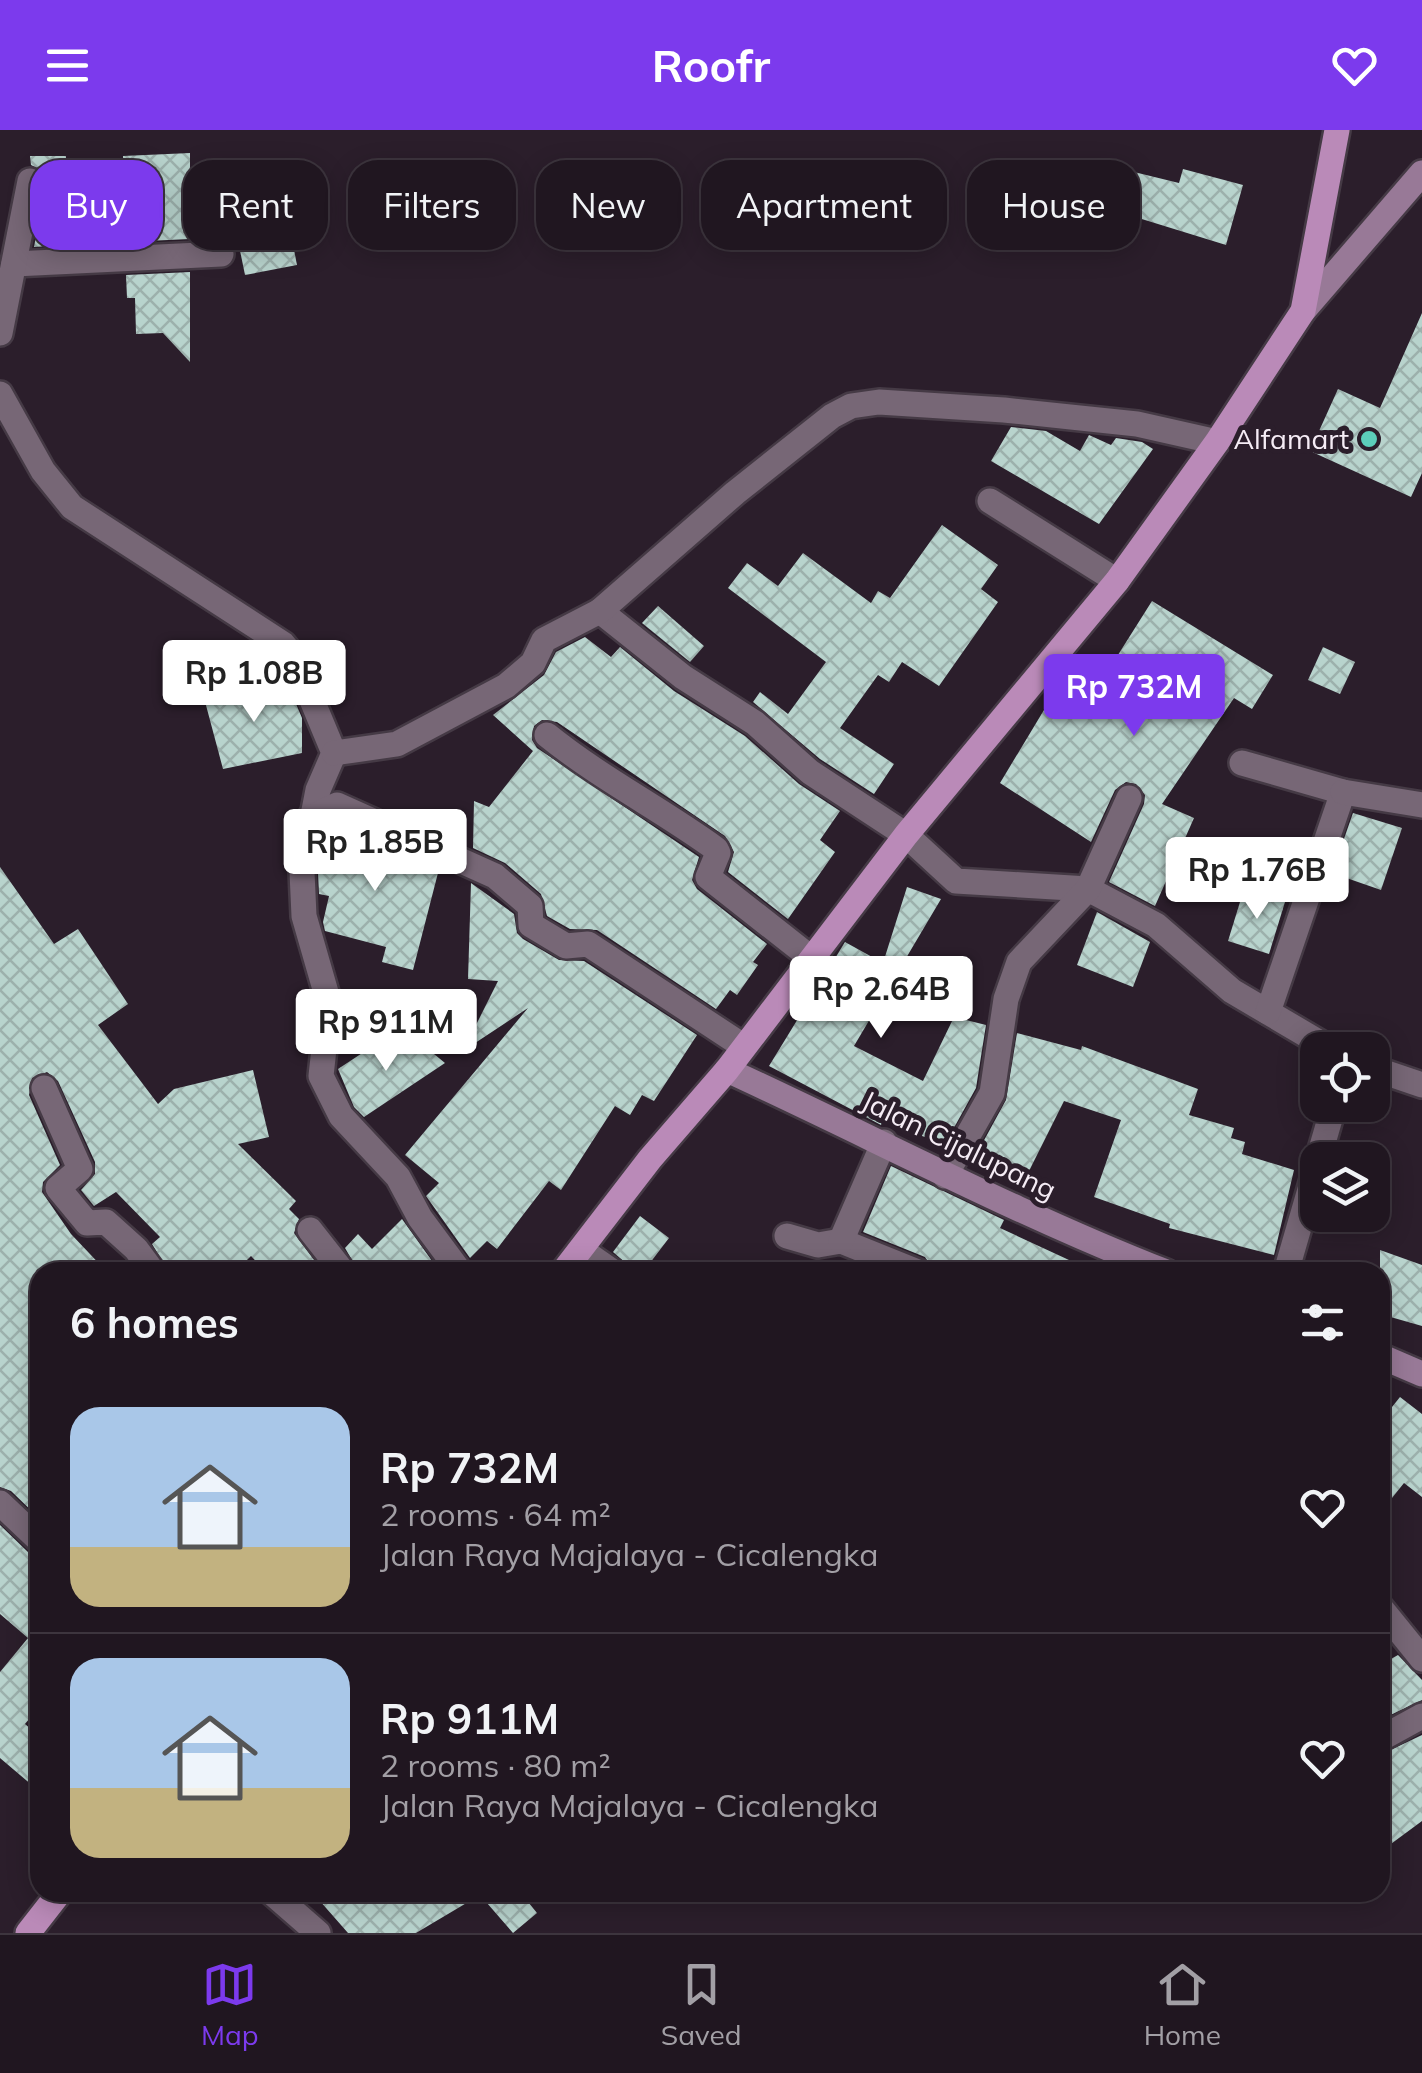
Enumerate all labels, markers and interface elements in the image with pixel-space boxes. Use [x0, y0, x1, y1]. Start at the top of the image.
text: Roofr [652, 37, 770, 93]
icon: menu [40, 38, 95, 93]
icon: heart [1327, 38, 1382, 93]
chip: Buy [30, 160, 163, 250]
chip: Rent [183, 160, 328, 250]
chip: Filters [348, 160, 516, 250]
chip: New [536, 160, 681, 250]
chip: Apartment [701, 160, 947, 250]
chip: House [967, 160, 1140, 250]
place label: Alfamart [1234, 421, 1349, 456]
marker: Alfamart [1358, 428, 1380, 450]
pin: Rp 1.08B [151, 640, 357, 725]
text: Rp 1.08B [185, 652, 323, 692]
pin: Rp 732M [1042, 654, 1226, 739]
text: Rp 732M [1066, 666, 1202, 706]
pin: Rp 1.85B [272, 809, 478, 894]
text: Rp 1.85B [306, 821, 444, 861]
pin: Rp 1.76B [1154, 837, 1360, 922]
text: Rp 1.76B [1188, 849, 1326, 889]
pin: Rp 2.64B [778, 956, 984, 1041]
text: Rp 2.64B [812, 968, 950, 1008]
pin: Rp 911M [294, 989, 478, 1074]
text: Rp 911M [318, 1001, 454, 1041]
map controls [1300, 1032, 1390, 1232]
button: locate [1300, 1032, 1390, 1122]
street label: Jalan Cijalupang [856, 1082, 1062, 1207]
button: layers [1300, 1142, 1390, 1232]
icon: filters [1295, 1295, 1350, 1350]
text: 6 homes [70, 1296, 239, 1349]
text: Rp 732M [380, 1441, 559, 1494]
icon: home [150, 1447, 270, 1567]
icon: heart [1295, 1480, 1350, 1535]
text: 2 rooms · 64 m² [380, 1494, 611, 1534]
text: Jalan Raya Majalaya - Cicalengka [380, 1534, 878, 1574]
text: Rp 911M [380, 1692, 559, 1745]
icon: home [150, 1698, 270, 1818]
icon: heart [1295, 1731, 1350, 1786]
text: 2 rooms · 80 m² [380, 1745, 611, 1785]
text: Jalan Raya Majalaya - Cicalengka [380, 1785, 878, 1825]
tab: Map [201, 1957, 259, 2052]
tab: Saved [661, 1957, 742, 2052]
tab: Home [1144, 1957, 1221, 2052]

